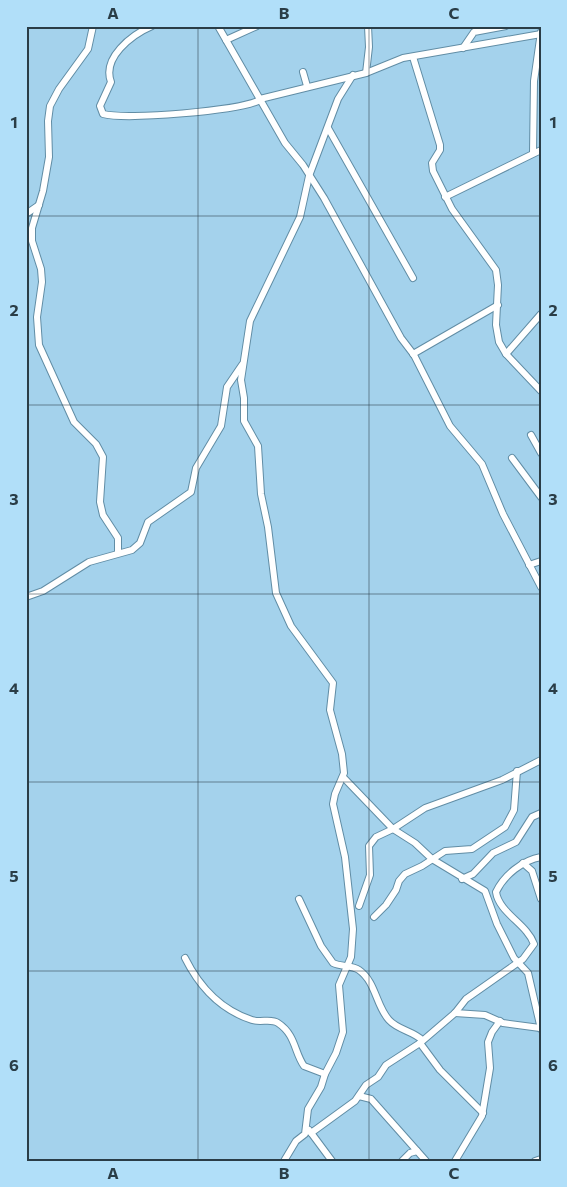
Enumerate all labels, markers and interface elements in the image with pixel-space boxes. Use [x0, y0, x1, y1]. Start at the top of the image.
text: A [107, 3, 119, 22]
text: B [279, 3, 290, 22]
text: C [449, 3, 460, 22]
text: 1 [10, 112, 18, 131]
text: 1 [549, 112, 557, 131]
text: 2 [9, 300, 19, 319]
text: 2 [548, 300, 558, 319]
text: 3 [9, 489, 19, 508]
text: 3 [548, 489, 558, 508]
text: 4 [9, 678, 19, 697]
text: 4 [548, 678, 558, 697]
text: 5 [9, 866, 19, 885]
text: 5 [548, 866, 558, 885]
text: 6 [9, 1055, 19, 1074]
text: 6 [548, 1055, 558, 1074]
text: A [107, 1163, 119, 1182]
text: B [279, 1163, 290, 1182]
text: C [449, 1163, 460, 1182]

